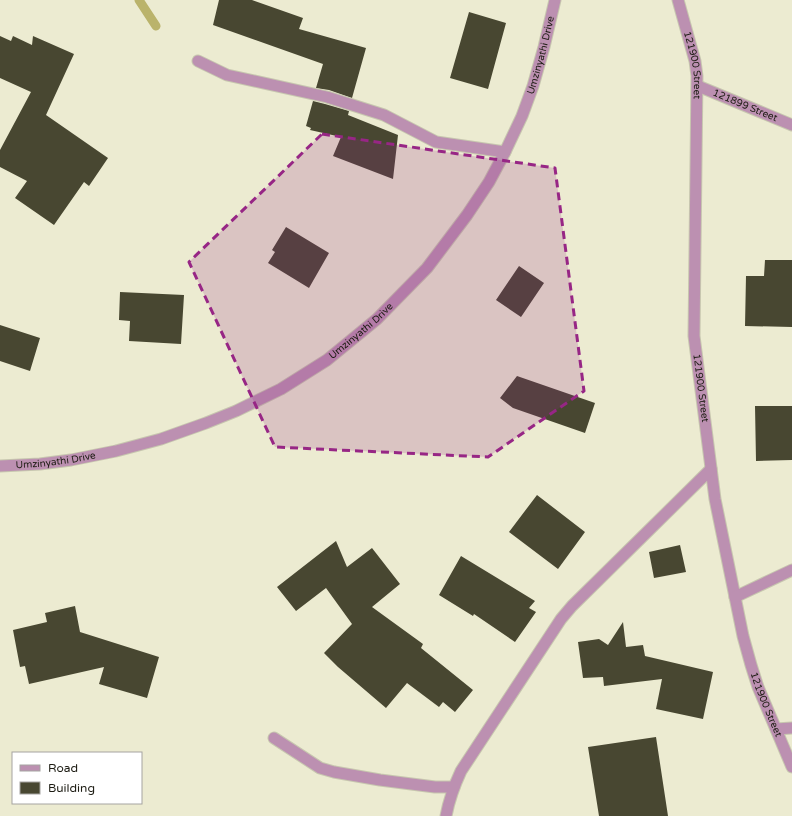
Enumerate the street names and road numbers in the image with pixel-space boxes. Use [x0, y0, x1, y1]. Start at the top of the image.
street label: Umzinyathi Drive [524, 15, 557, 96]
street label: 121900 Street [681, 30, 703, 99]
street label: 121899 Street [711, 87, 779, 124]
street label: Umzinyathi Drive [327, 300, 396, 362]
street label: 121900 Street [690, 353, 711, 423]
street label: Umzinyathi Drive [15, 449, 97, 471]
street label: 121900 Street [748, 671, 785, 739]

